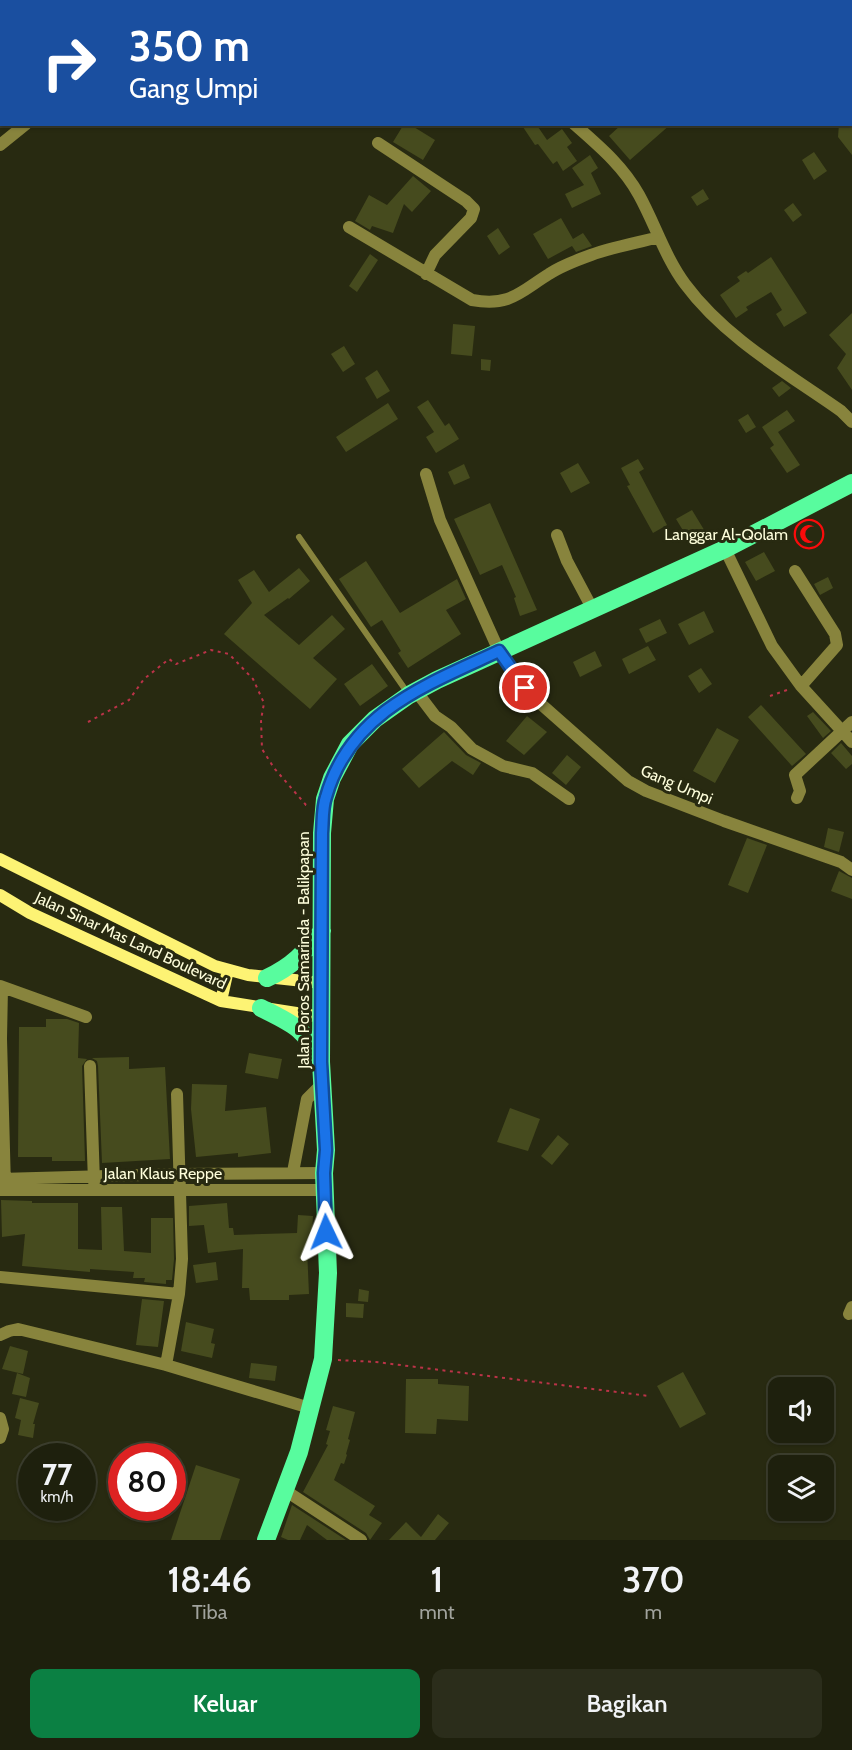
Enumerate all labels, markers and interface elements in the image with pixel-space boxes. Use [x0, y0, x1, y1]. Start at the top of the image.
text: 350 m [129, 20, 250, 72]
icon: right [30, 24, 108, 102]
text: Gang Umpi [129, 72, 258, 105]
mosque icon: Langgar Al-Qolam [793, 518, 825, 550]
place label: Langgar Al-Qolam [664, 525, 788, 544]
pin [499, 662, 550, 713]
icon: arrive [508, 671, 541, 704]
street label: Gang Umpi [638, 761, 716, 808]
street label: Jalan Poros Samarinda - Balikpapan [294, 831, 313, 1070]
street label: Jalan Sinar Mas Land Boulevard [31, 887, 230, 993]
street label: Jalan Klaus Reppe [103, 1164, 222, 1183]
position arrow [294, 1200, 358, 1264]
map controls [768, 1377, 834, 1521]
button: sound [768, 1377, 834, 1443]
speed limit sign: 80 [108, 1443, 186, 1521]
button: layers [768, 1455, 834, 1521]
text: 77 [42, 1456, 72, 1493]
text: km/h [41, 1488, 73, 1506]
text: 18:46 [167, 1557, 252, 1601]
text: 1 [430, 1557, 443, 1601]
text: 370 [622, 1557, 685, 1601]
text: Tiba [192, 1600, 227, 1624]
text: mnt [419, 1600, 455, 1624]
text: m [644, 1600, 662, 1624]
button: Keluar [30, 1669, 420, 1738]
button: Bagikan [432, 1669, 822, 1738]

